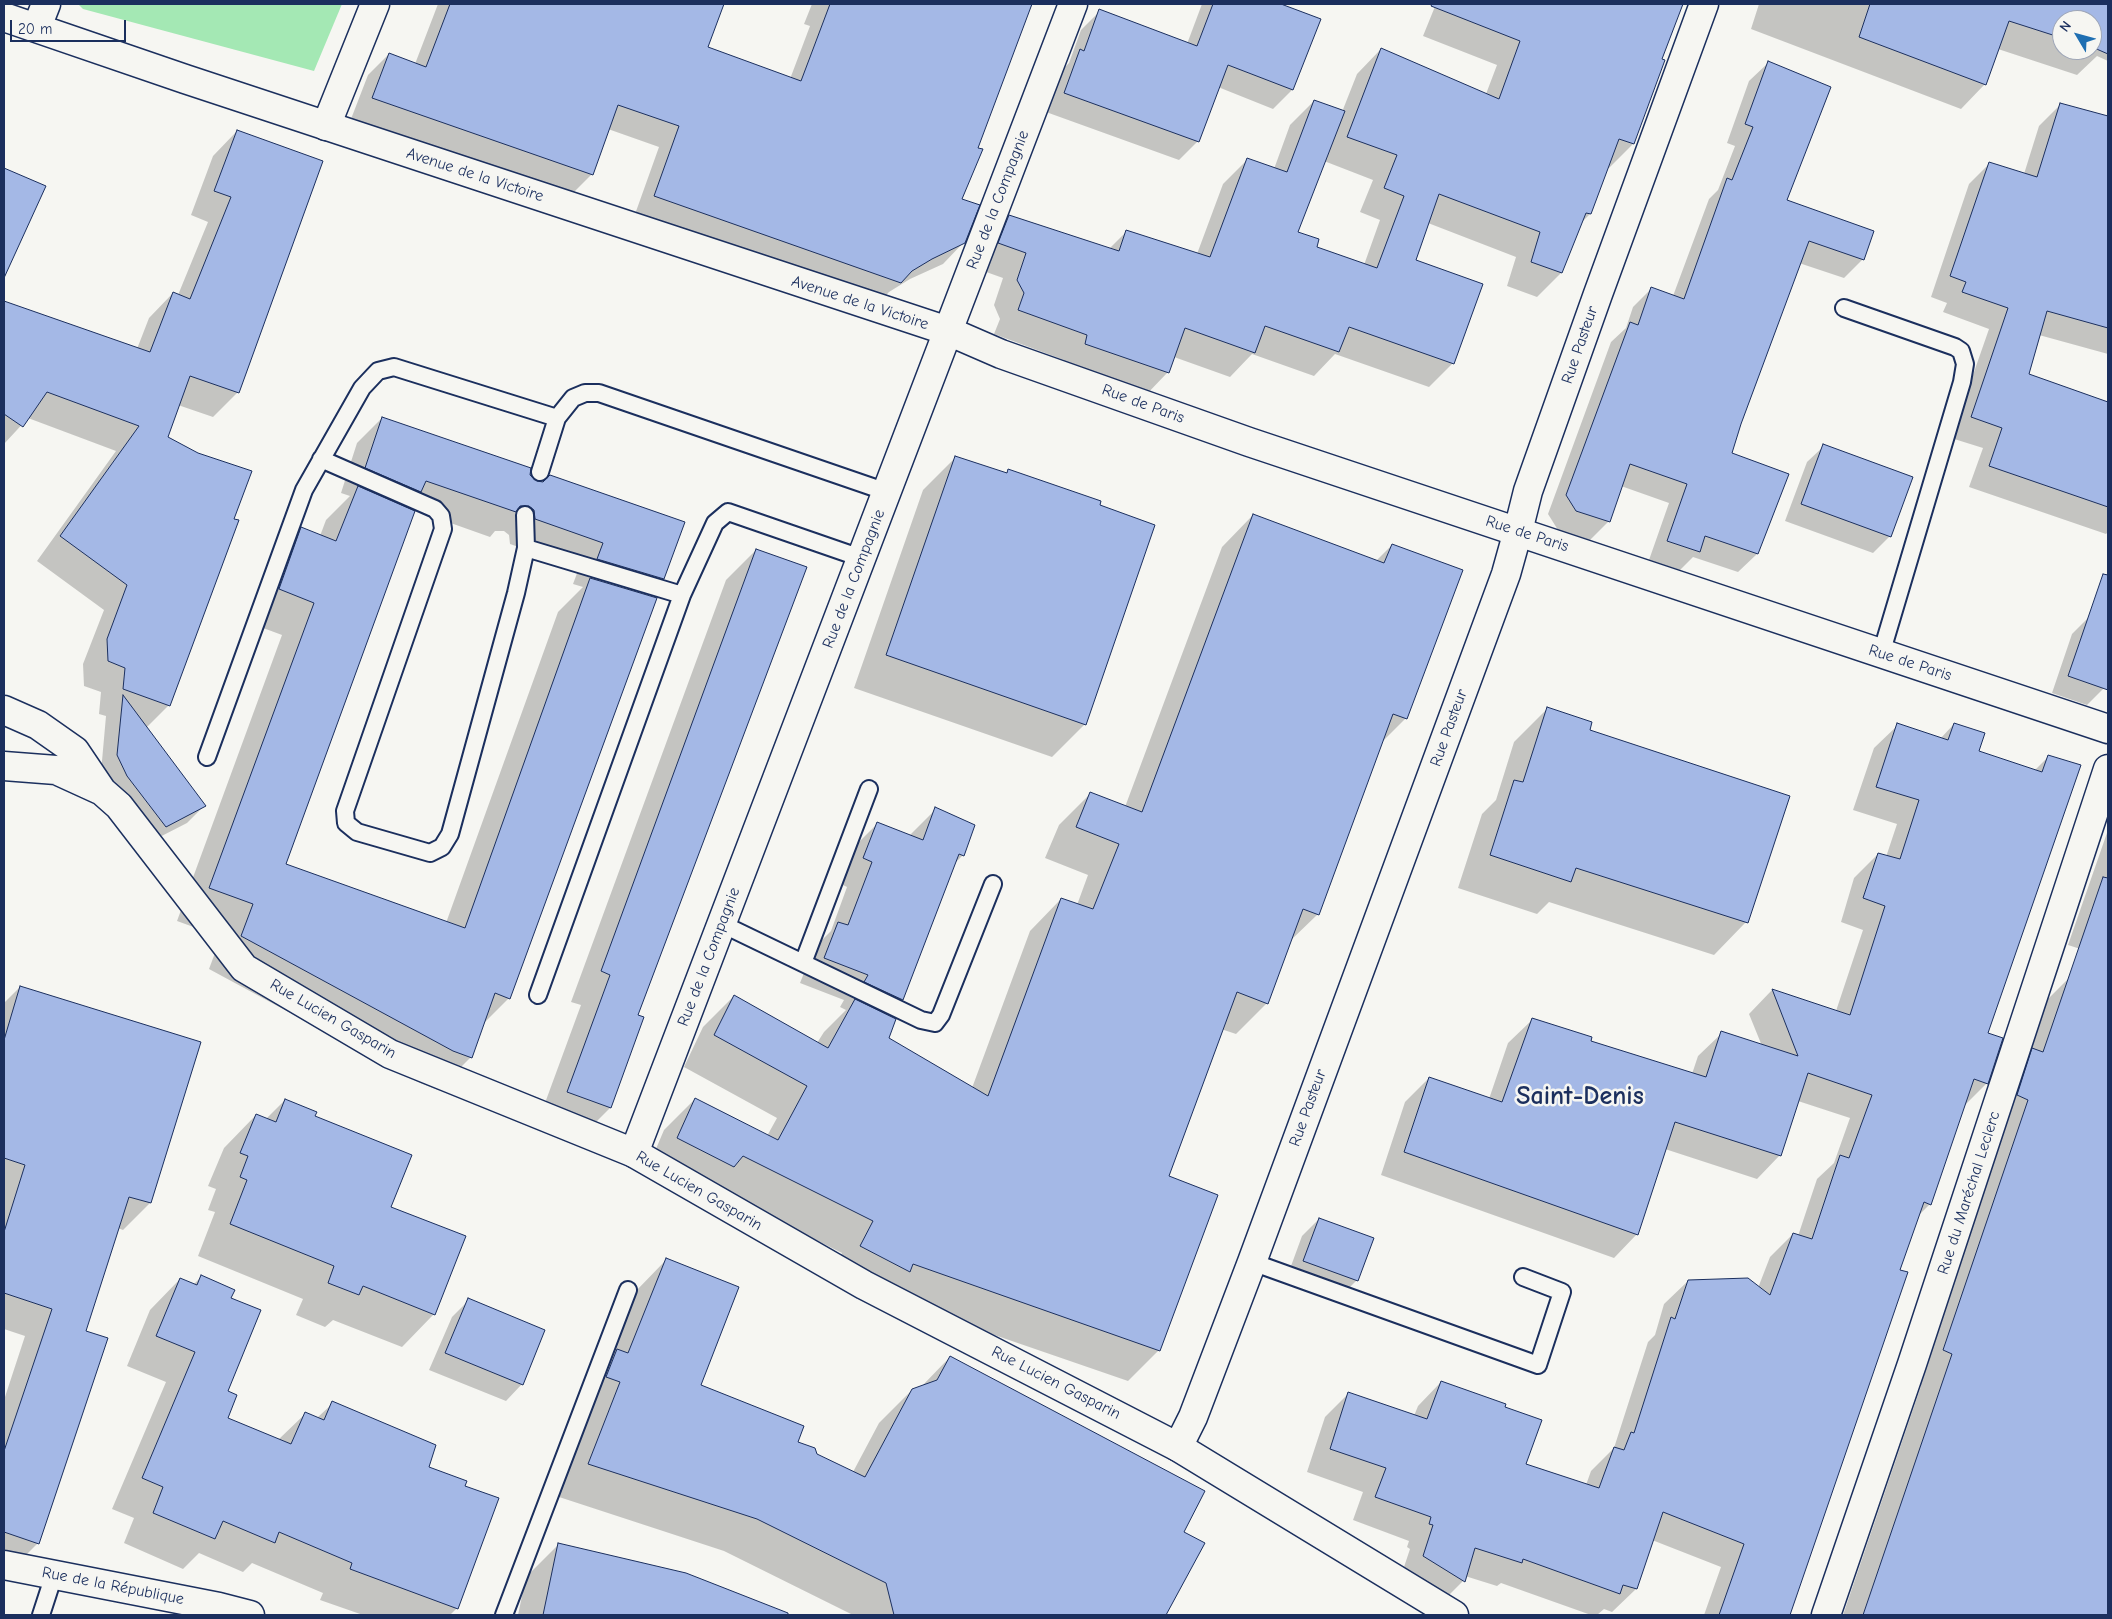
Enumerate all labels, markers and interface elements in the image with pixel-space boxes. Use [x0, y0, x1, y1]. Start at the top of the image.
scale bar [12, 10, 129, 42]
north arrow [2052, 10, 2102, 60]
text: N [2056, 18, 2075, 35]
text: 20 m [18, 20, 52, 38]
street label: Rue de la Compagnie [963, 128, 1033, 272]
street label: Avenue de la Victoire [404, 144, 546, 206]
street label: Avenue de la Victoire [789, 272, 931, 334]
street label: Rue Pasteur [1558, 304, 1602, 386]
street label: Rue de Paris [1099, 380, 1187, 428]
street label: Rue de la Compagnie [819, 507, 889, 651]
street label: Rue de Paris [1483, 512, 1571, 556]
street label: Rue de Paris [1866, 641, 1954, 685]
street label: Rue Pasteur [1426, 687, 1472, 769]
street label: Rue de la Compagnie [674, 885, 744, 1029]
street label: Rue Lucien Gasparin [266, 975, 400, 1063]
street label: Rue Pasteur [1285, 1067, 1331, 1149]
district label: Saint-Denis [1516, 1081, 1644, 1113]
street label: Rue du Maréchal Leclerc [1934, 1109, 2004, 1277]
street label: Rue Lucien Gasparin [632, 1147, 766, 1235]
street label: Rue Lucien Gasparin [988, 1342, 1124, 1424]
street label: Rue de la République [40, 1563, 186, 1609]

